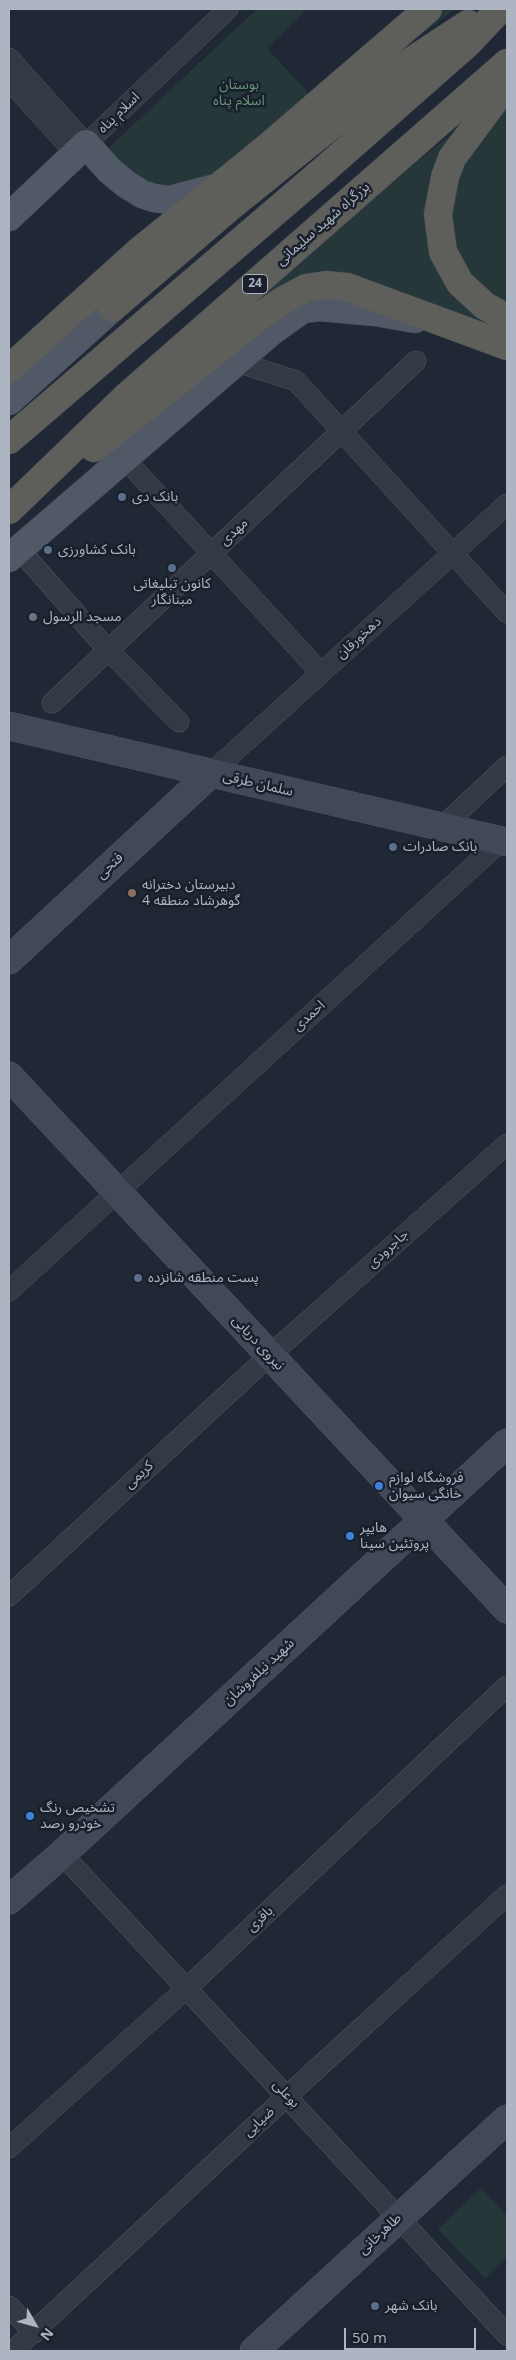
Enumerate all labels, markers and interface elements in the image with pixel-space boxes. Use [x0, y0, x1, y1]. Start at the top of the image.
park label: بوستان اسلام پناه [213, 77, 265, 110]
street label: اسلام پناه [95, 89, 143, 137]
street label: بزرگراه شهید سلیمانی [273, 179, 373, 269]
road number: 24 [242, 274, 268, 294]
place label: بانک دی [132, 489, 178, 505]
marker: بانک دی [116, 491, 128, 503]
street label: مهدی [216, 515, 252, 549]
place label: بانک کشاورزی [58, 542, 136, 558]
marker: بانک کشاورزی [42, 544, 54, 556]
marker: کانون تبلیغاتی مبنانگار [166, 562, 178, 574]
place label: کانون تبلیغاتی مبنانگار [133, 576, 211, 608]
place label: مسجد الرسول [43, 609, 122, 625]
marker: مسجد الرسول [27, 611, 39, 623]
street label: دهخورقان [333, 613, 385, 663]
street label: سلمان طرقی [221, 768, 295, 800]
place label: بانک صادرات [403, 839, 477, 855]
marker: بانک صادرات [387, 841, 399, 853]
street label: فتحی [93, 849, 127, 883]
place label: دبیرستان دخترانه گوهرشاد منطقه 4 [142, 877, 240, 910]
marker: دبیرستان دخترانه گوهرشاد منطقه 4 [126, 887, 138, 899]
street label: احمدی [289, 997, 329, 1035]
street label: جاجرودی [364, 1226, 412, 1272]
place label: پست منطقه شانزده [148, 1270, 259, 1286]
marker: پست منطقه شانزده [132, 1272, 144, 1284]
street label: نیروی دریایی [228, 1312, 288, 1374]
street label: کریمی [121, 1457, 157, 1493]
place label: فروشگاه لوازم خانگی سیوان [389, 1470, 463, 1502]
marker: فروشگاه لوازم خانگی سیوان [373, 1480, 385, 1492]
place label: هایپر پروتئین سینا [360, 1520, 429, 1552]
marker: هایپر پروتئین سینا [344, 1530, 356, 1542]
street label: شهید نیلفروشان [220, 1635, 298, 1709]
place label: تشخیص رنگ خودرو رصد [40, 1800, 115, 1832]
marker: تشخیص رنگ خودرو رصد [24, 1810, 36, 1822]
street label: باقری [243, 1903, 277, 1935]
street label: بوعلی [269, 2077, 303, 2111]
street label: ضیایی [240, 2103, 278, 2141]
street label: طاهرخانی [355, 2210, 405, 2258]
place label: بانک شهر [385, 2298, 438, 2314]
north arrow [10, 2300, 60, 2350]
marker: بانک شهر [369, 2300, 381, 2312]
scale bar [346, 2318, 478, 2350]
text: N [36, 2324, 58, 2345]
text: 50 m [352, 2327, 387, 2347]

